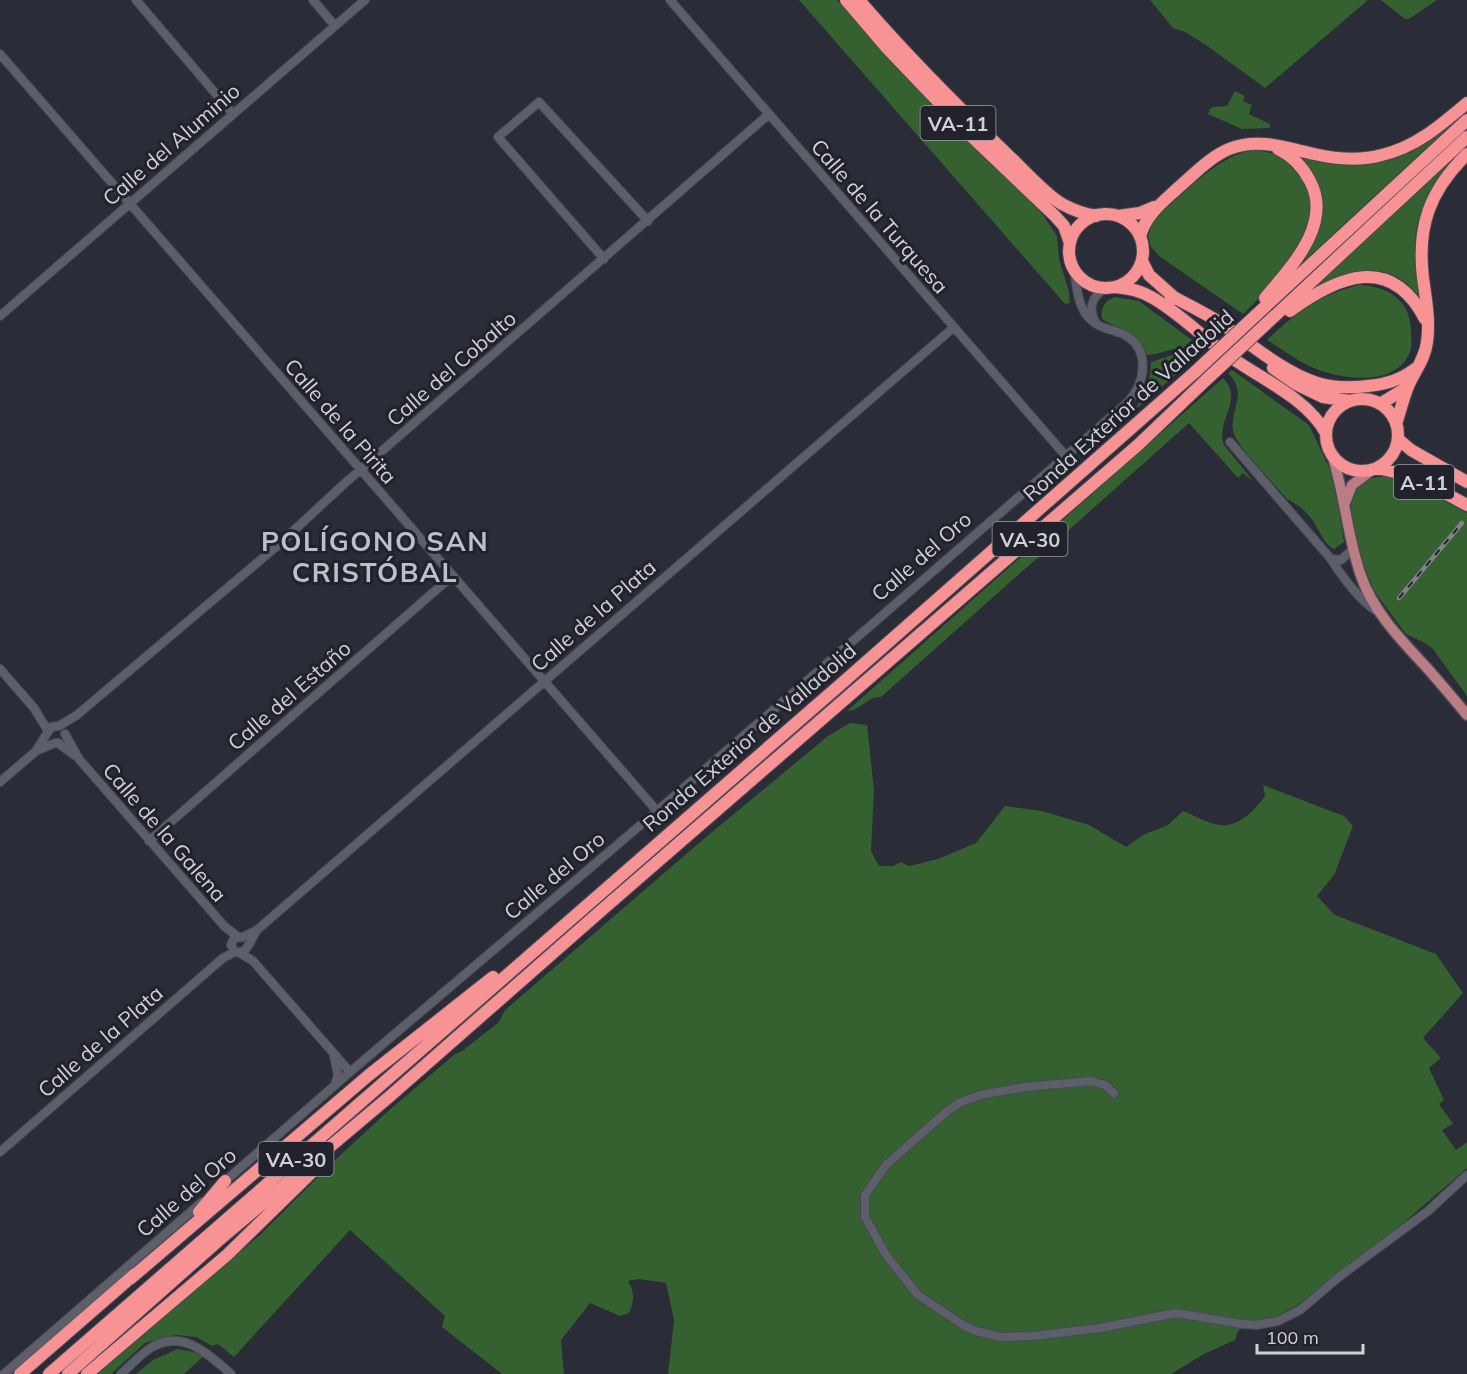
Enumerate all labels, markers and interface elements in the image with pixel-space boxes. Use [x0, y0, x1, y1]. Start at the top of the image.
street label: Calle del Aluminio [97, 77, 245, 211]
road number: VA-11 [920, 106, 996, 140]
street label: Calle de la Turquesa [806, 133, 954, 299]
street label: Ronda Exterior de Valladolid [1017, 303, 1239, 507]
street label: Calle del Cobalto [381, 305, 521, 431]
street label: Calle de la Pirita [280, 353, 402, 489]
road number: A-11 [1394, 465, 1454, 499]
street label: Calle del Oro [866, 506, 976, 606]
road number: VA-30 [992, 522, 1068, 556]
district label: POLÍGONO SAN CRISTÓBAL [261, 524, 489, 589]
street label: Calle de la Plata [525, 554, 661, 676]
street label: Calle del Estaño [222, 634, 356, 756]
street label: Ronda Exterior de Valladolid [637, 637, 861, 837]
street label: Calle de la Galena [98, 757, 232, 907]
street label: Calle del Oro [498, 825, 610, 925]
street label: Calle de la Plata [32, 980, 168, 1102]
street label: Calle del Oro [131, 1142, 241, 1242]
road number: VA-30 [258, 1142, 334, 1176]
scale bar [1257, 1317, 1364, 1355]
text: 100 m [1266, 1326, 1319, 1349]

